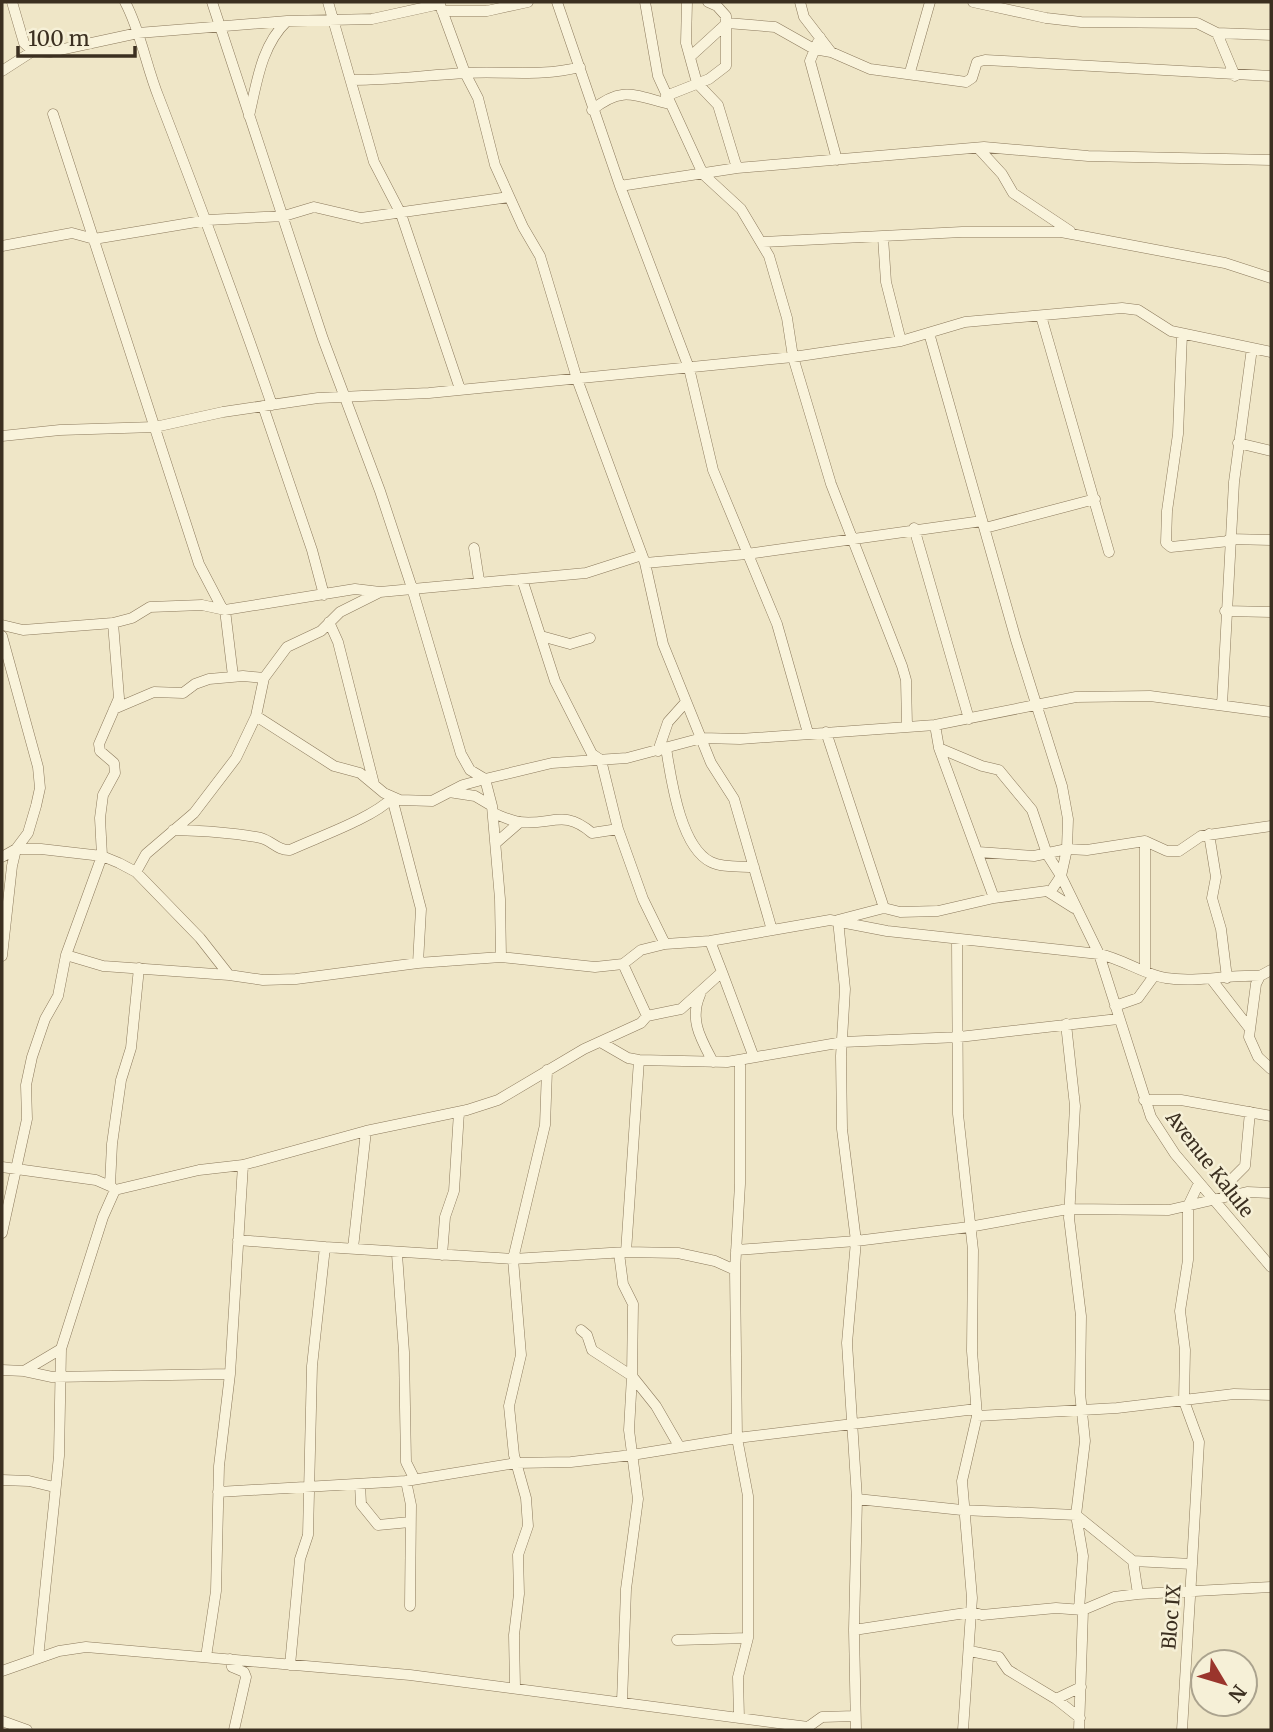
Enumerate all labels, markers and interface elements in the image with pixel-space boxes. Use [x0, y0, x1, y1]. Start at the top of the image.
scale bar [18, 14, 135, 58]
text: 100 m [28, 25, 90, 52]
street label: Avenue Kalule [1160, 1105, 1259, 1222]
street label: Bloc IX [1156, 1583, 1186, 1650]
north arrow [1189, 1648, 1259, 1718]
text: N [1223, 1680, 1251, 1707]

